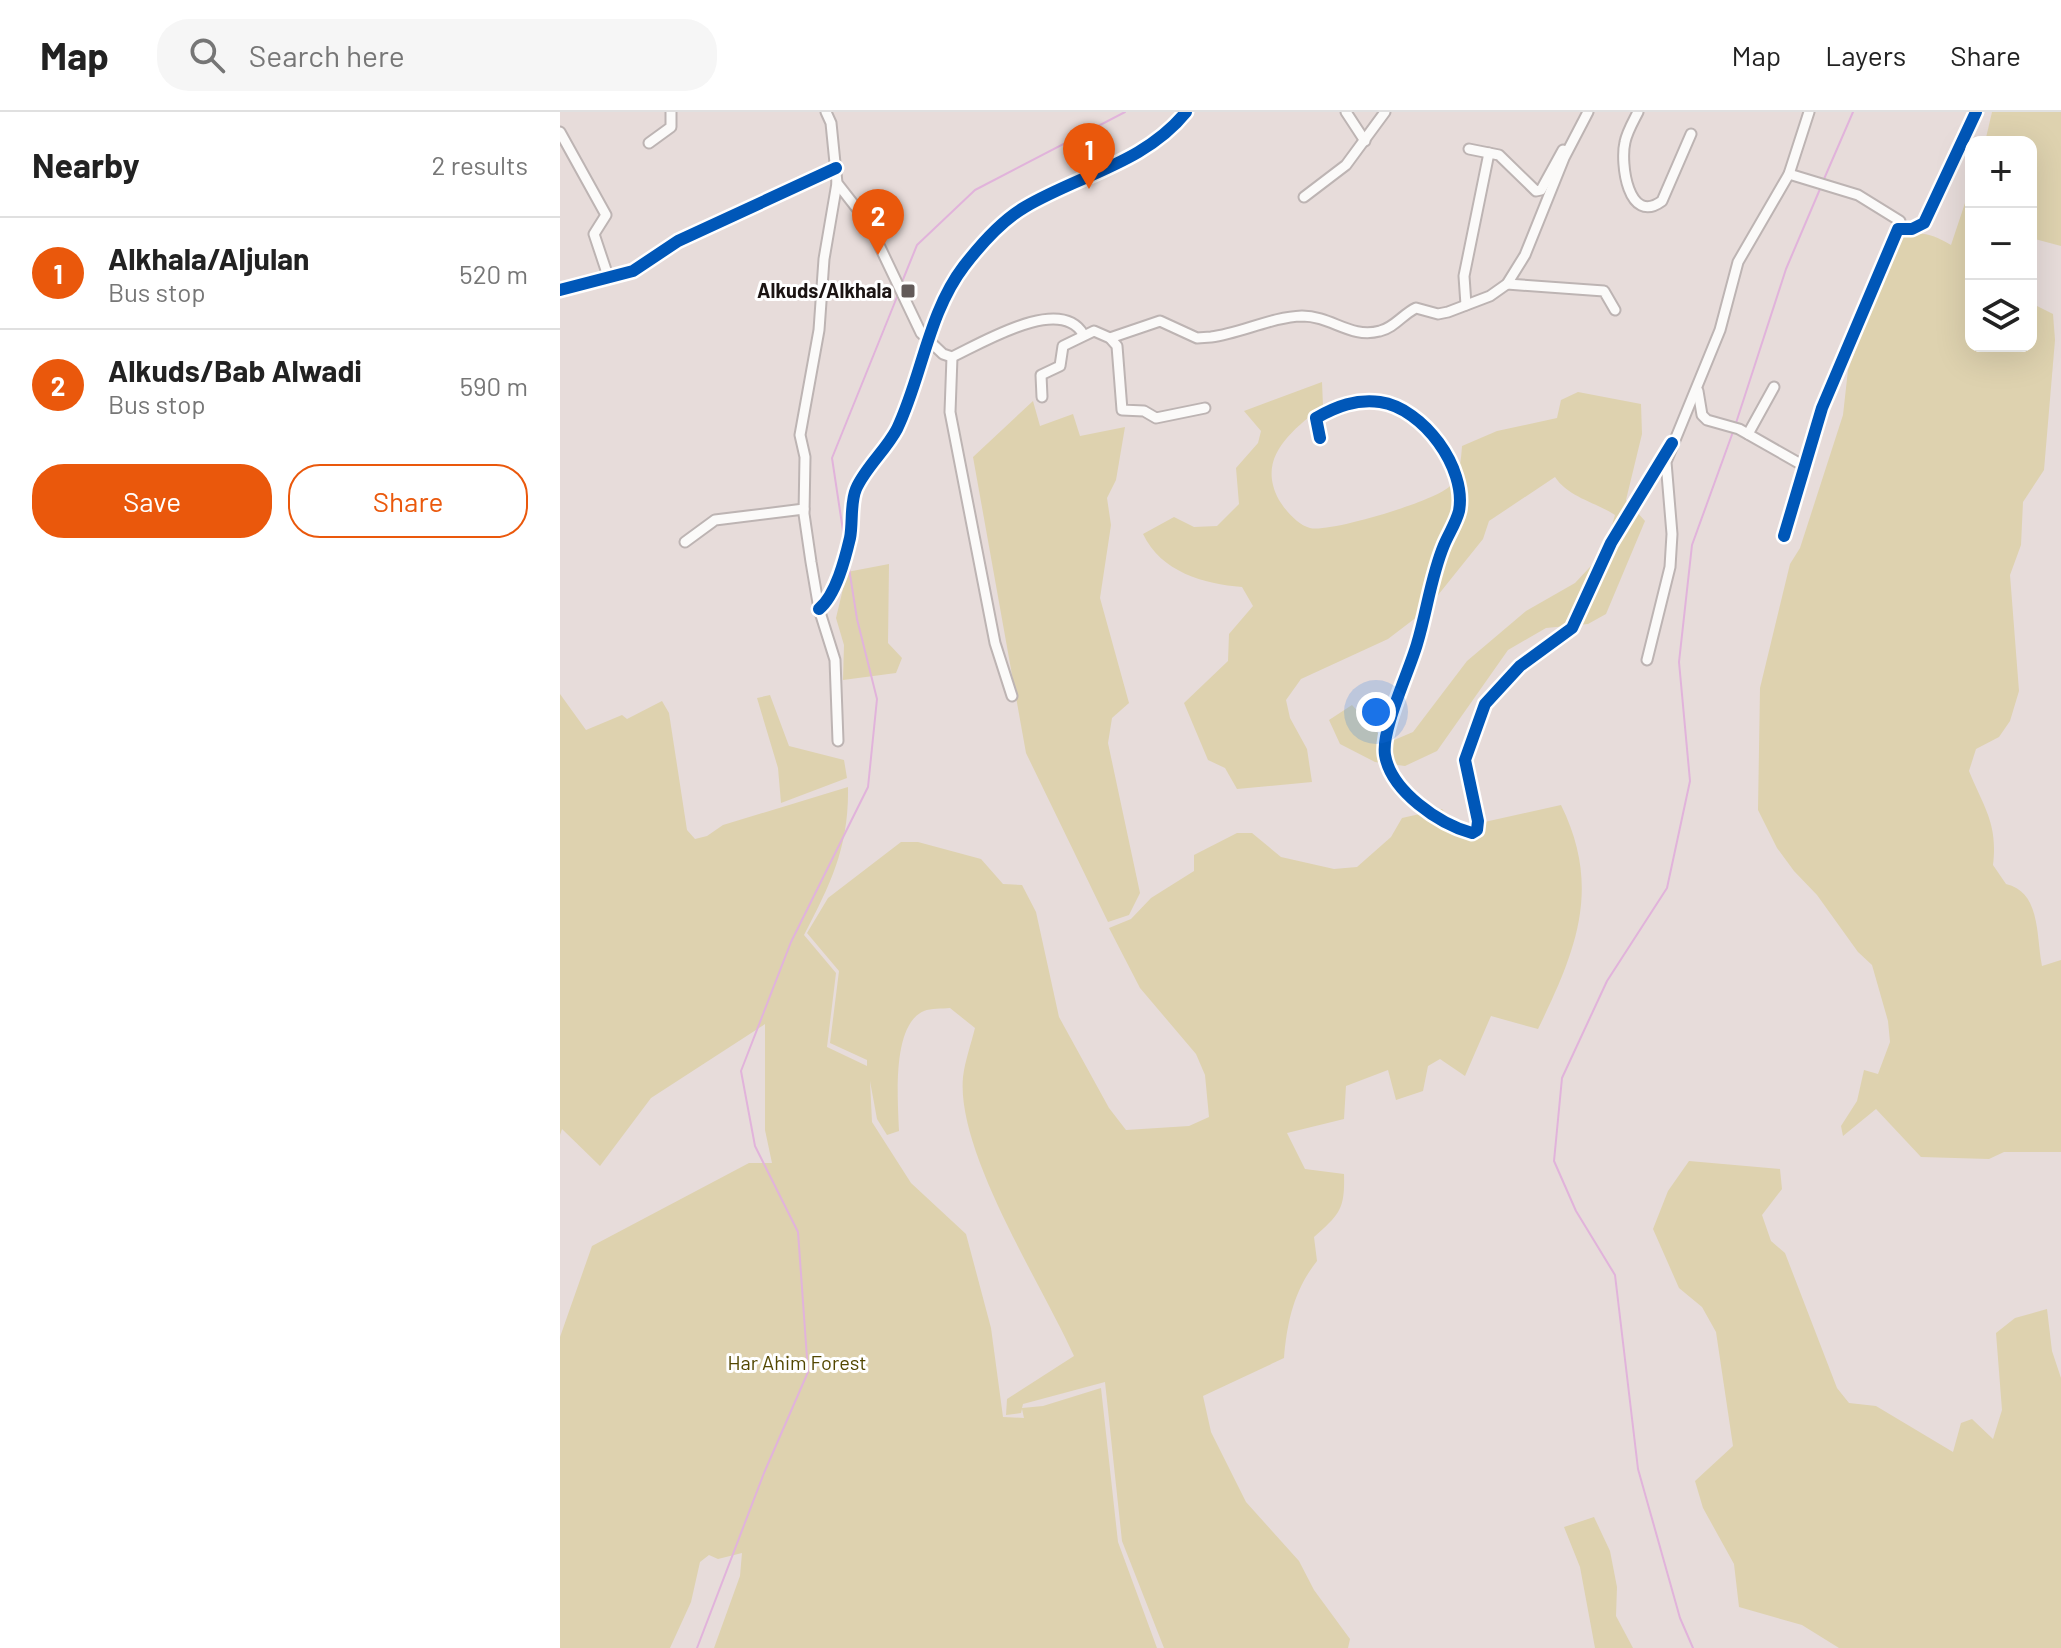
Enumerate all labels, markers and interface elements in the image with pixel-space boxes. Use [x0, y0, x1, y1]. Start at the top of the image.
search box [157, 19, 717, 91]
text: Map [40, 32, 109, 78]
icon: search [185, 33, 229, 77]
text: Search here [249, 37, 405, 73]
text: Map [1731, 38, 1781, 72]
text: Layers [1825, 38, 1906, 72]
text: Share [1950, 38, 2021, 72]
pin: 1 [1063, 123, 1115, 189]
map controls [1965, 136, 2037, 352]
button: + [1965, 136, 2037, 208]
text: Nearby [32, 144, 140, 185]
text: 2 results [432, 149, 528, 180]
pin: 2 [852, 189, 904, 255]
button: − [1965, 208, 2037, 280]
text: Alkhala/Aljulan [108, 240, 309, 276]
text: 1 [53, 258, 63, 289]
text: 520 m [459, 258, 528, 289]
text: Bus stop [108, 276, 206, 307]
place label: Alkuds/Alkhala [757, 278, 892, 302]
button: layers [1965, 280, 2037, 352]
marker: Alkuds/Alkhala [899, 282, 917, 300]
text: Alkuds/Bab Alwadi [108, 352, 362, 388]
text: 2 [51, 370, 65, 401]
text: 590 m [460, 370, 528, 401]
text: Bus stop [108, 388, 206, 419]
button: Save [32, 464, 272, 538]
button: Share [288, 464, 528, 538]
your location [1356, 692, 1396, 732]
park label: Har Ahim Forest [727, 1350, 867, 1374]

